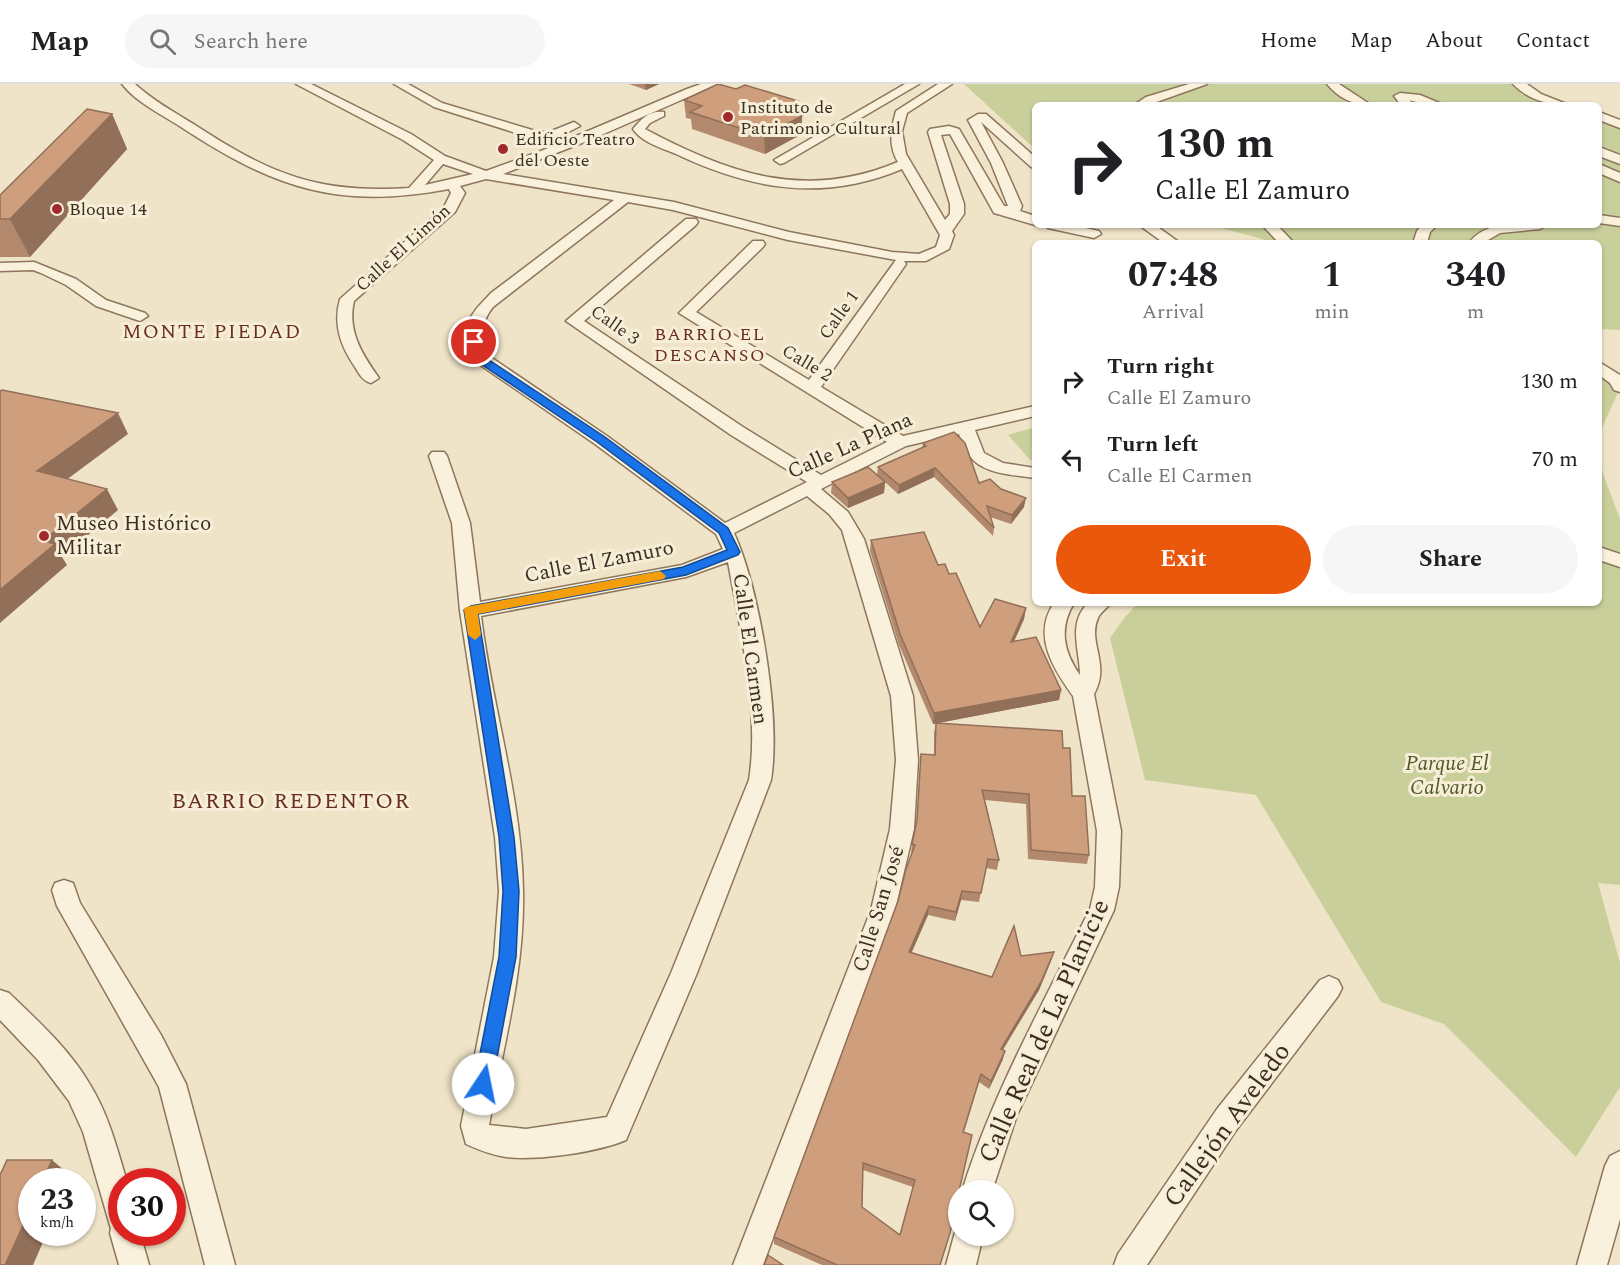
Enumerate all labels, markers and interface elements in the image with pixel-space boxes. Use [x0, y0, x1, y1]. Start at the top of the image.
search box [125, 14, 545, 68]
text: Map [30, 20, 89, 63]
icon: search [146, 25, 179, 58]
text: Search here [194, 25, 308, 58]
text: Home [1260, 25, 1317, 57]
text: Map [1350, 25, 1392, 57]
text: About [1425, 25, 1483, 57]
text: Contact [1516, 25, 1590, 57]
place label: Instituto de Patrimonio Cultural [740, 94, 901, 142]
marker: Instituto de Patrimonio Cultural [721, 110, 735, 124]
text: 130 m [1155, 113, 1274, 176]
place label: Edificio Teatro del Oeste [515, 126, 635, 174]
icon: right [1056, 126, 1134, 204]
marker: Edificio Teatro del Oeste [496, 142, 510, 156]
text: Calle El Zamuro [1155, 170, 1350, 212]
place label: Bloque 14 [69, 196, 147, 223]
street label: Calle El Limón [349, 198, 457, 298]
marker: Bloque 14 [50, 202, 64, 216]
text: 07:48 [1128, 248, 1218, 303]
text: 1 [1322, 248, 1342, 303]
text: 340 [1445, 248, 1506, 303]
street label: Calle 1 [812, 285, 866, 345]
text: Arrival [1142, 297, 1204, 327]
text: min [1314, 297, 1349, 327]
text: m [1467, 297, 1484, 327]
street label: Calle 3 [585, 298, 645, 352]
pin [448, 316, 499, 367]
district label: MONTE PIEDAD [122, 317, 302, 347]
district label: BARRIO EL DESCANSO [654, 321, 766, 369]
icon: arrive [457, 325, 490, 358]
street label: Calle 2 [777, 337, 837, 389]
text: Turn right [1107, 350, 1214, 383]
icon: right [1056, 365, 1089, 398]
text: 130 m [1521, 365, 1578, 398]
text: Calle El Zamuro [1107, 383, 1251, 413]
street label: Calle La Plana [782, 404, 918, 488]
text: Turn left [1107, 428, 1199, 461]
icon: left [1056, 443, 1089, 476]
text: 70 m [1532, 443, 1578, 476]
text: Calle El Carmen [1107, 461, 1252, 491]
place label: Museo Histórico Militar [56, 508, 211, 564]
button: Exit [1056, 525, 1311, 594]
button: Share [1323, 525, 1578, 594]
marker: Museo Histórico Militar [37, 529, 51, 543]
street label: Calle El Zamuro [522, 532, 676, 592]
street label: Calle El Carmen [724, 571, 776, 727]
park label: Parque El Calvario [1405, 748, 1489, 804]
district label: BARRIO REDENTOR [172, 785, 410, 818]
street label: Calle San José [845, 842, 913, 976]
street label: Calle Real de La Planicie [968, 893, 1120, 1169]
street label: Callejón Aveledo [1153, 1034, 1301, 1216]
position arrow [451, 1052, 515, 1116]
speed limit sign: 30 [108, 1168, 186, 1246]
text: 23 [40, 1177, 74, 1223]
map controls [948, 1180, 1014, 1246]
button: search [948, 1180, 1014, 1246]
text: km/h [40, 1211, 74, 1234]

